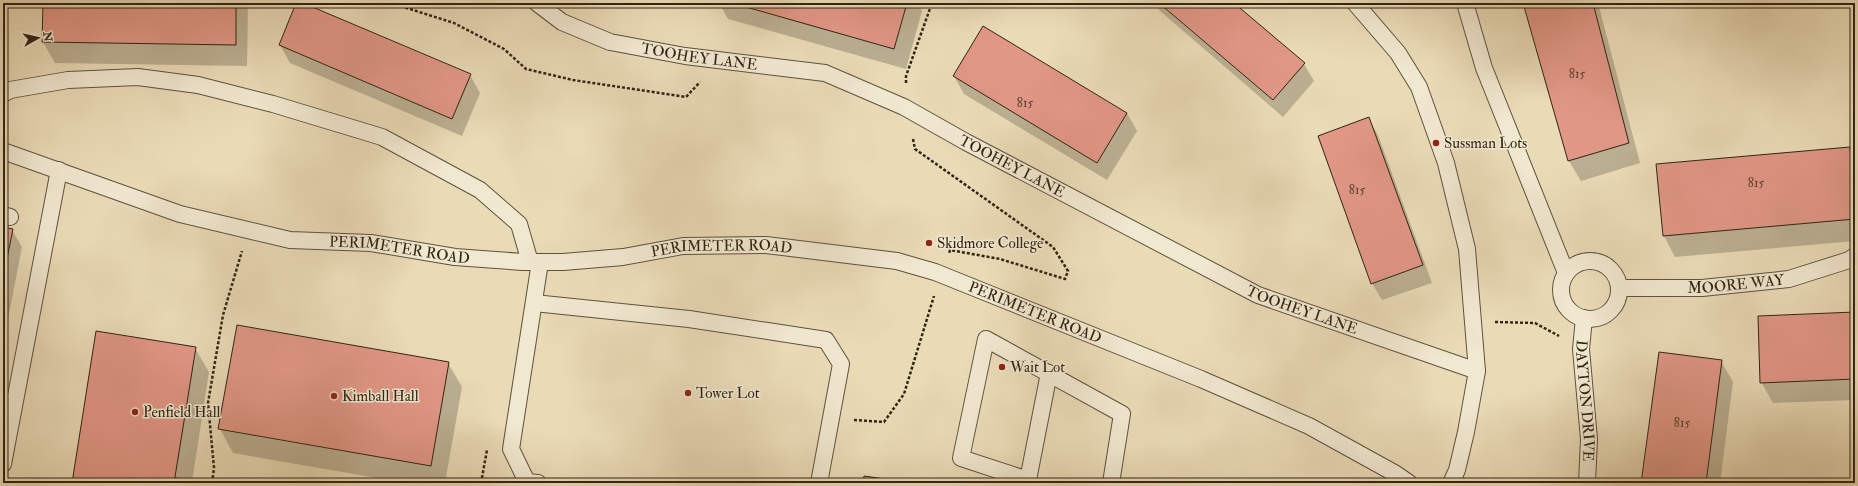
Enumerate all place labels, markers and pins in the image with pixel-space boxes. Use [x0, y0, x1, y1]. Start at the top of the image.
place label: Sussman Lots [1444, 134, 1527, 153]
marker: Sussman Lots [1431, 138, 1441, 148]
place label: Skidmore College [937, 234, 1043, 253]
marker: Skidmore College [924, 238, 934, 248]
place label: Wait Lot [1009, 358, 1065, 377]
marker: Wait Lot [997, 362, 1007, 372]
place label: Tower Lot [696, 384, 760, 403]
place label: Kimball Hall [342, 387, 419, 406]
marker: Tower Lot [683, 388, 693, 398]
marker: Kimball Hall [329, 391, 339, 401]
place label: Penfield Hall [143, 403, 221, 422]
marker: Penfield Hall [130, 407, 140, 417]

